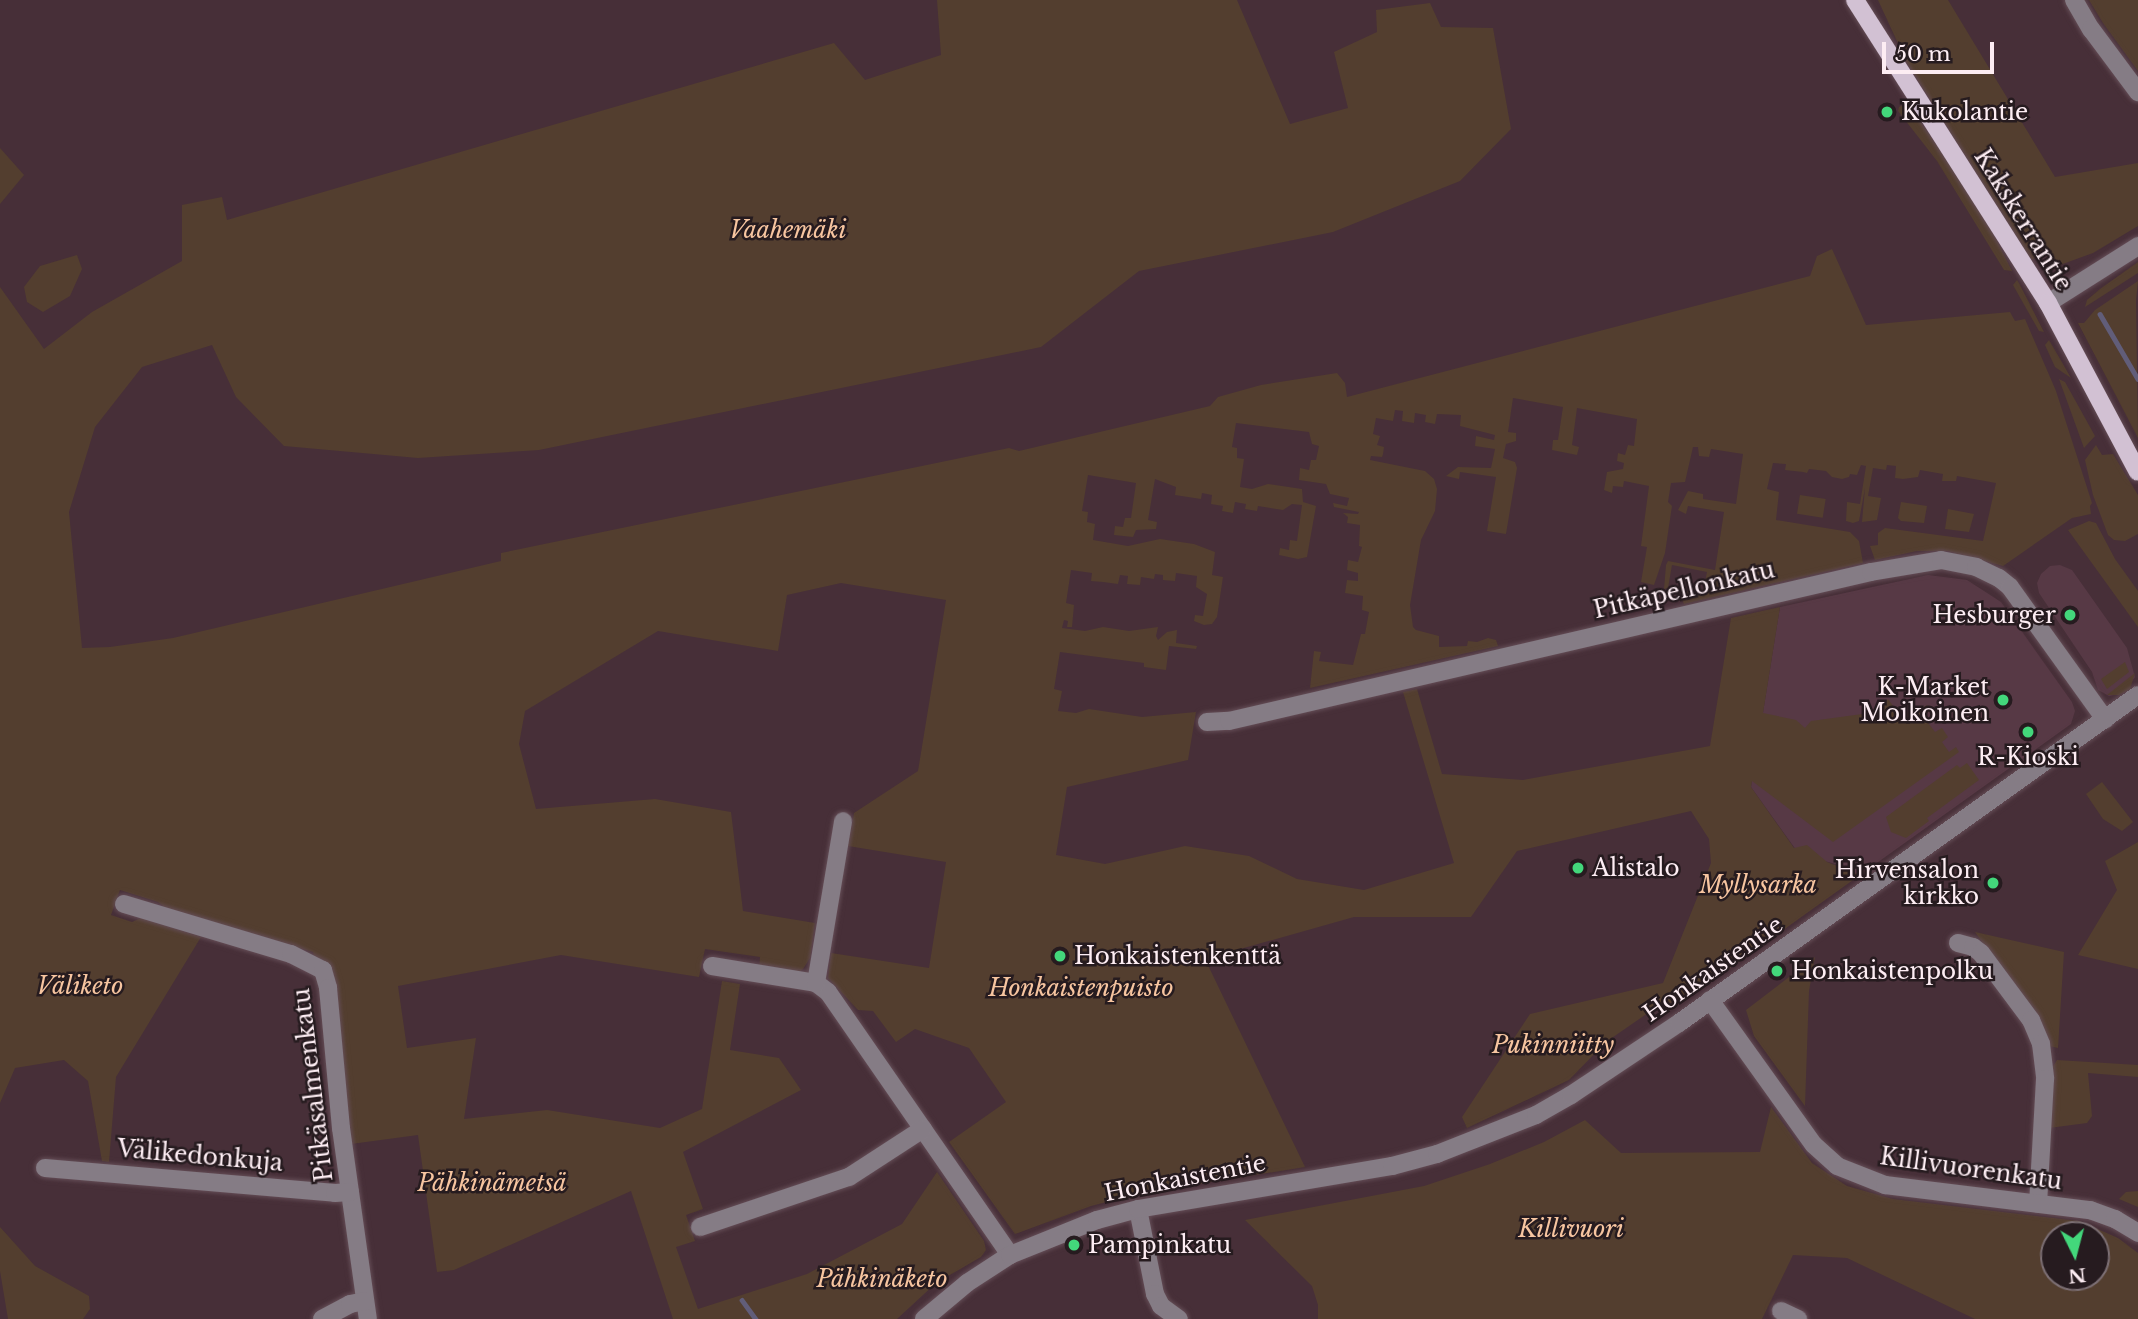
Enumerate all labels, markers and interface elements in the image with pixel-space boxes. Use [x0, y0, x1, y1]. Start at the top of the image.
scale bar [1886, 28, 1998, 72]
text: 50 m [1895, 41, 1950, 67]
place label: Kukolantie [1901, 98, 2028, 126]
marker: Kukolantie [1879, 104, 1895, 120]
street label: Kakskerrantie [1968, 144, 2078, 296]
park label: Vaahemäki [730, 216, 846, 244]
street label: Pitkäpellonkatu [1591, 556, 1777, 624]
place label: Hesburger [1932, 601, 2056, 629]
marker: Hesburger [2062, 607, 2078, 623]
place label: K-Market Moikoinen [1861, 673, 1989, 727]
marker: K-Market Moikoinen [1995, 692, 2011, 708]
marker: R-Kioski [2020, 724, 2036, 740]
place label: R-Kioski [1977, 743, 2079, 771]
place label: Alistalo [1592, 854, 1679, 882]
place label: Hirvensalon kirkko [1835, 856, 1979, 910]
marker: Alistalo [1570, 860, 1586, 876]
park label: Myllysarka [1699, 871, 1817, 899]
marker: Hirvensalon kirkko [1985, 875, 2001, 891]
street label: Honkaistentie [1638, 911, 1788, 1027]
place label: Honkaistenkenttä [1074, 942, 1281, 970]
marker: Honkaistenkenttä [1052, 948, 1068, 964]
place label: Honkaistenpolku [1791, 957, 1993, 985]
marker: Honkaistenpolku [1769, 963, 1785, 979]
park label: Väliketo [37, 972, 123, 1000]
park label: Honkaistenpuisto [988, 974, 1174, 1002]
street label: Pitkäsalmenkatu [287, 987, 339, 1183]
park label: Pukinniitty [1492, 1031, 1614, 1059]
street label: Välikedonkuja [116, 1135, 284, 1177]
street label: Killivuorenkatu [1878, 1143, 2064, 1195]
street label: Honkaistentie [1102, 1149, 1268, 1207]
park label: Pähkinämetsä [417, 1169, 567, 1197]
park label: Killivuori [1518, 1215, 1624, 1243]
north arrow [2040, 1221, 2110, 1291]
place label: Pampinkatu [1088, 1231, 1231, 1259]
marker: Pampinkatu [1066, 1237, 1082, 1253]
text: N [2067, 1263, 2087, 1288]
park label: Pähkinäketo [816, 1265, 948, 1293]

